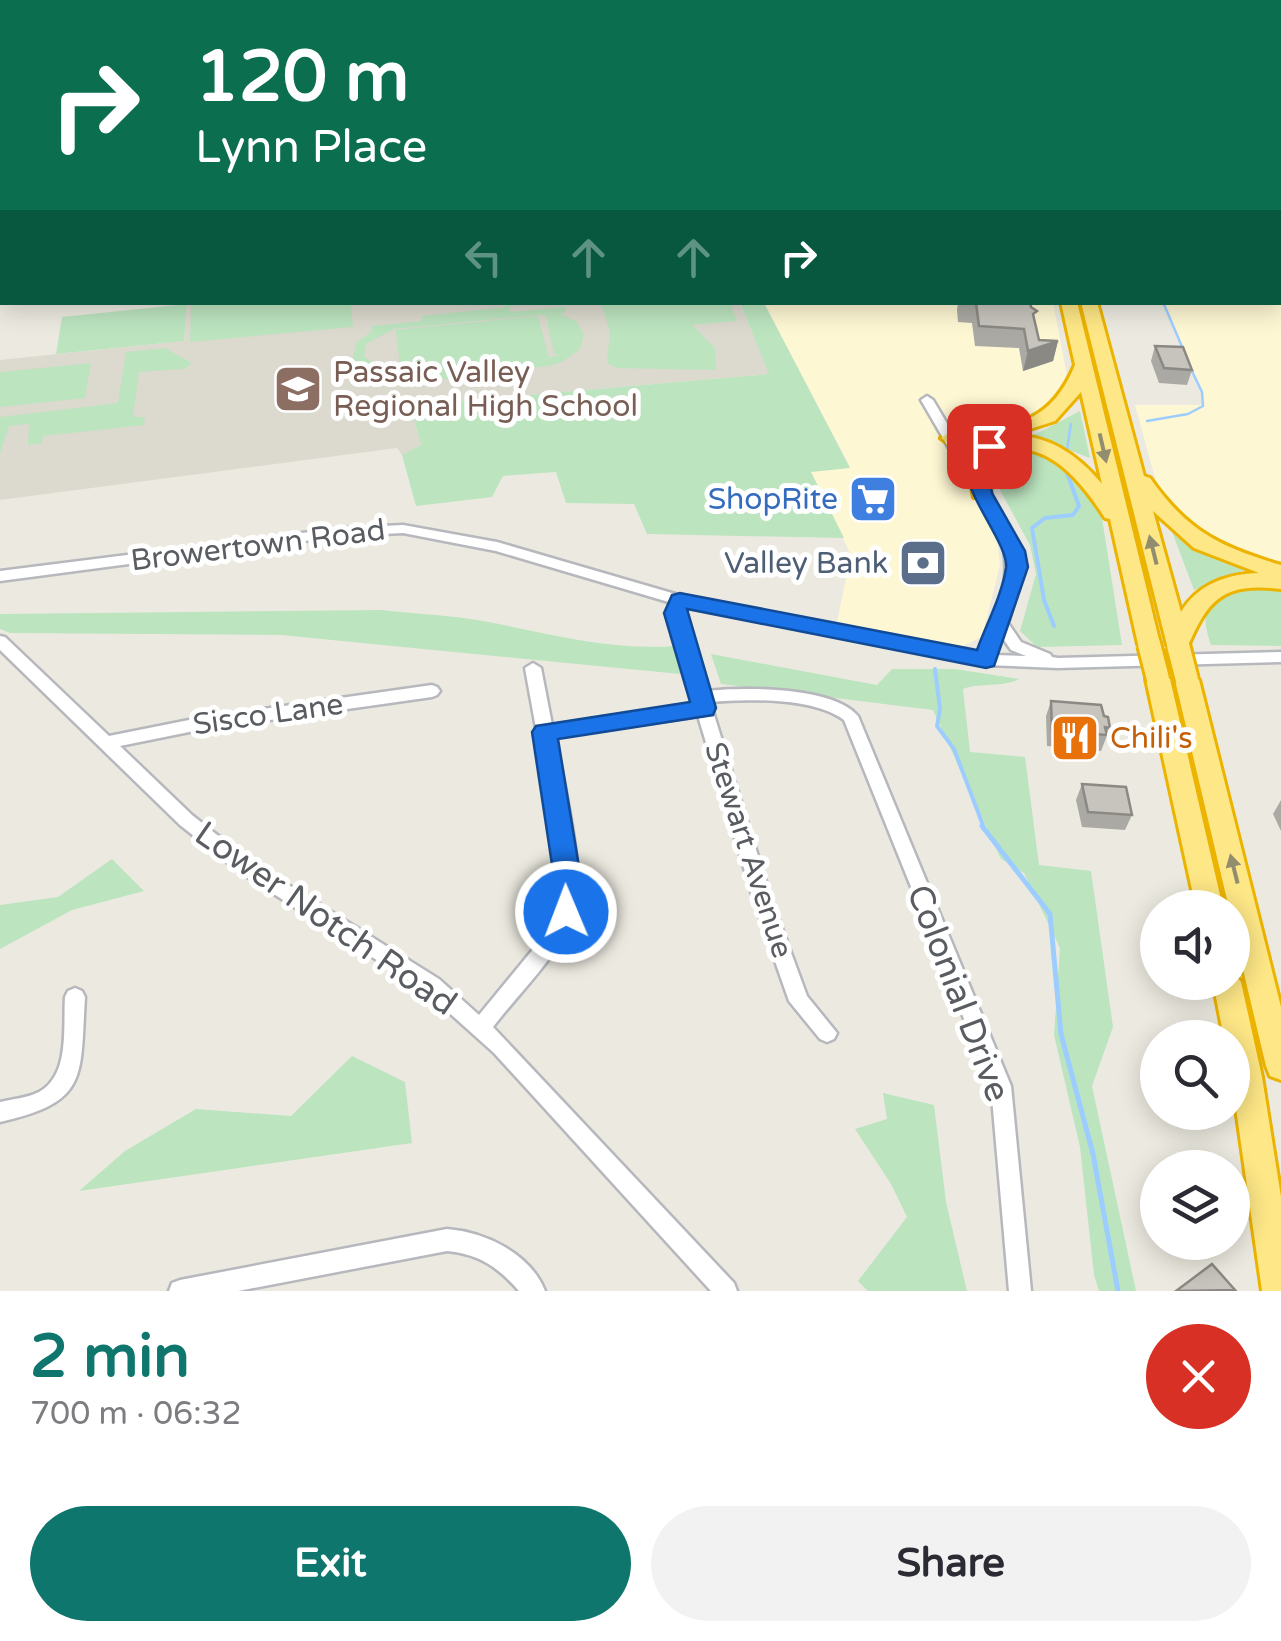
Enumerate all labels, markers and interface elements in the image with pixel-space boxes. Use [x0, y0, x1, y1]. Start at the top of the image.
text: 120 m [195, 36, 409, 120]
icon: right [30, 40, 160, 170]
text: Lynn Place [195, 121, 427, 175]
icon: left [456, 230, 511, 285]
icon: ahead [561, 230, 616, 285]
icon: ahead [666, 230, 721, 285]
icon: right [771, 230, 826, 285]
place label: Passaic Valley Regional High School [333, 354, 638, 425]
school or university icon: Passaic Valley Regional High School [272, 363, 324, 415]
pin [947, 404, 1032, 489]
icon: arrive [962, 419, 1017, 474]
one-way arrow [1096, 433, 1111, 464]
supermarket icon: ShopRite [847, 473, 899, 525]
place label: ShopRite [708, 481, 838, 518]
street label: Browertown Road [129, 512, 387, 579]
one-way arrow [1145, 534, 1161, 565]
bank icon: Valley Bank [897, 537, 949, 589]
place label: Valley Bank [724, 545, 888, 582]
street label: Sisco Lane [191, 686, 346, 743]
restaurant icon: Chili's [1049, 712, 1101, 764]
place label: Chili's [1110, 720, 1193, 757]
street label: Stewart Avenue [696, 738, 801, 963]
street label: Lower Notch Road [186, 813, 464, 1025]
one-way arrow [1225, 853, 1241, 884]
position arrow [514, 860, 618, 964]
street label: Colonial Drive [897, 879, 1019, 1108]
map controls [1140, 890, 1250, 1260]
button: sound [1140, 890, 1250, 1000]
button: search [1140, 1020, 1250, 1130]
button: layers [1140, 1150, 1250, 1260]
text: 2 min [30, 1321, 190, 1393]
button: close [1146, 1324, 1251, 1429]
text: 700 m · 06:32 [30, 1395, 242, 1433]
button: Exit [30, 1506, 631, 1621]
button: Share [651, 1506, 1251, 1621]

